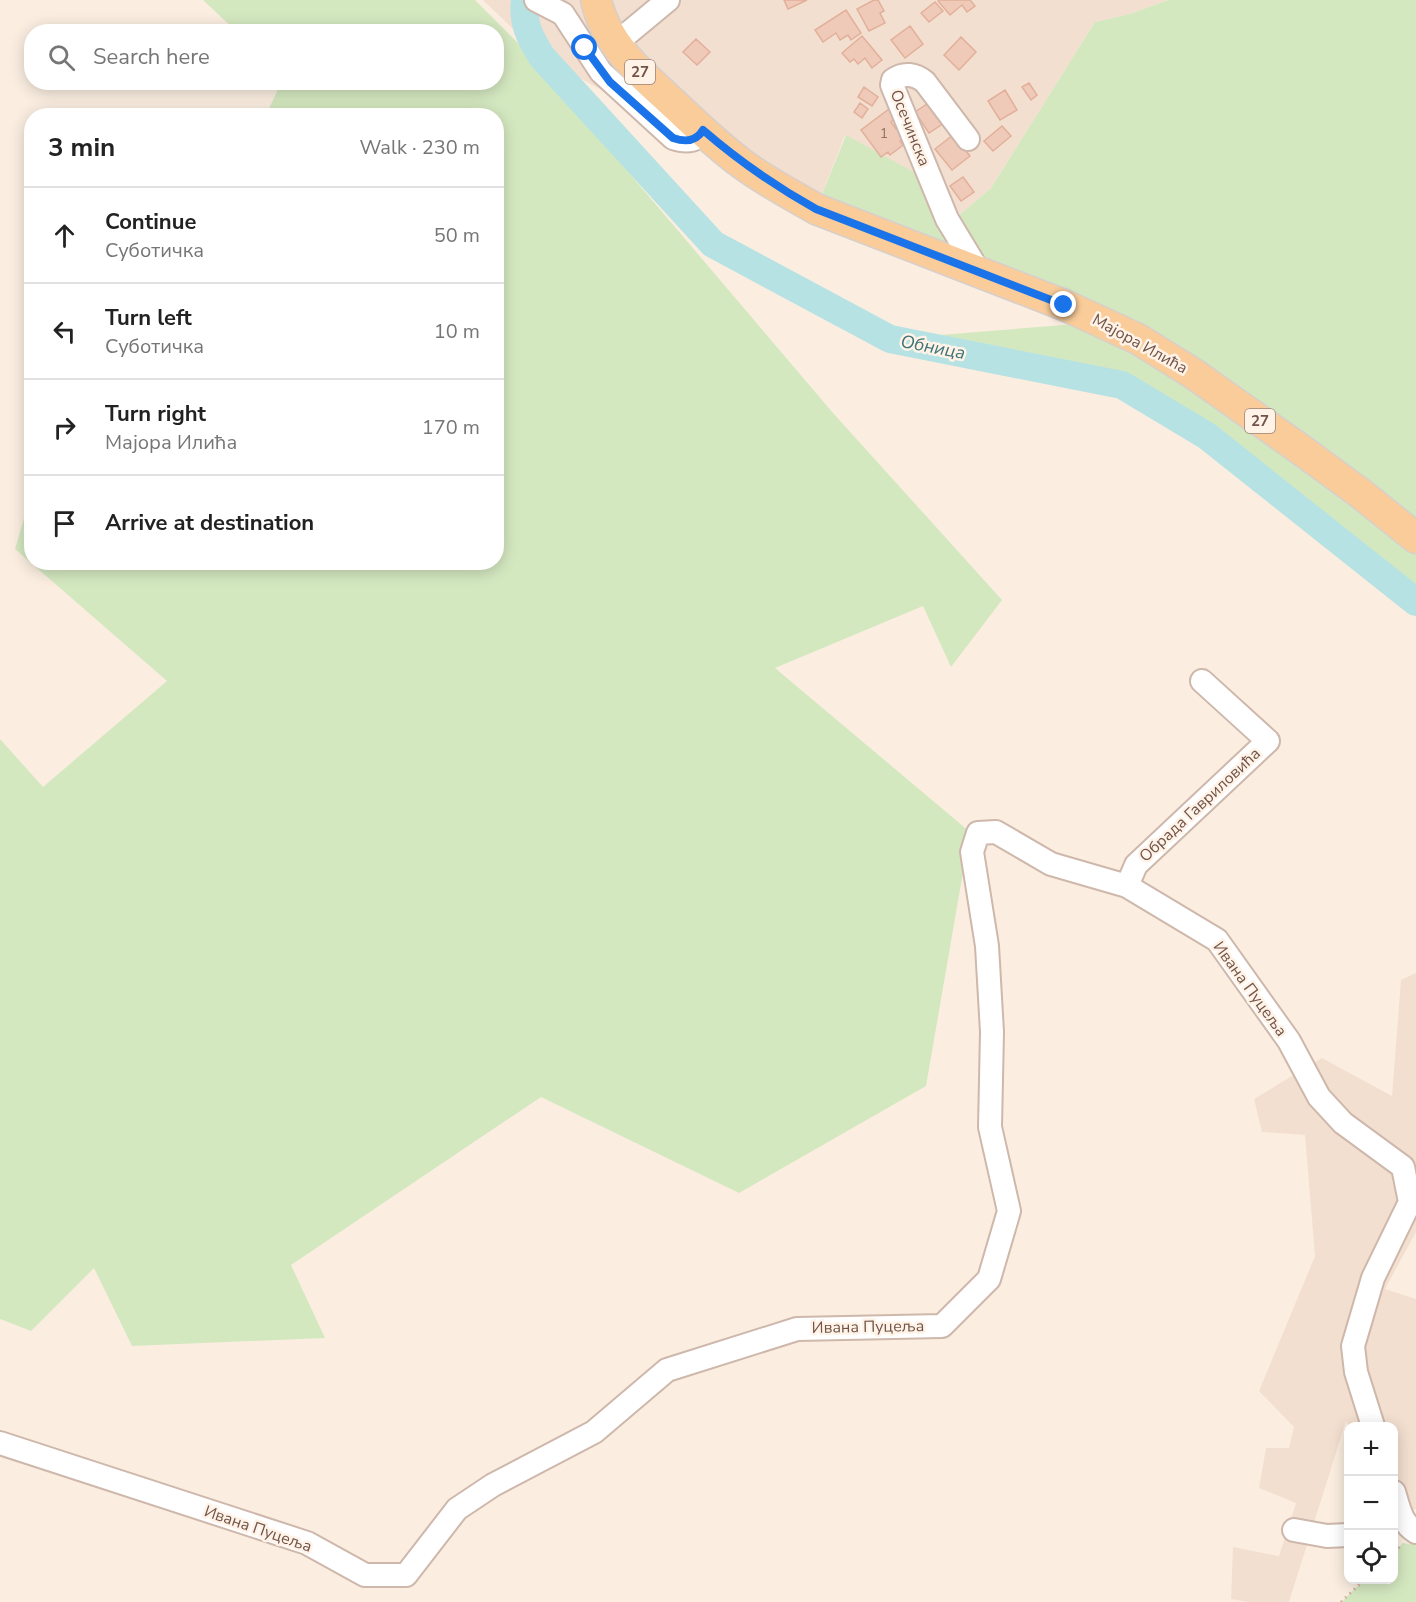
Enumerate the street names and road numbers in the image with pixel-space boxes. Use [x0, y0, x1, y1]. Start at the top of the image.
road number: 27 [625, 60, 655, 84]
street label: Осечинска [885, 86, 935, 170]
street label: Мајора Илића [1088, 309, 1192, 379]
road number: 27 [1245, 409, 1275, 433]
street label: Обрада Гавриловића [1135, 743, 1265, 867]
street label: Ивана Пуцеља [1208, 937, 1292, 1041]
street label: Ивана Пуцеља [812, 1315, 924, 1339]
street label: Ивана Пуцеља [201, 1500, 315, 1558]

